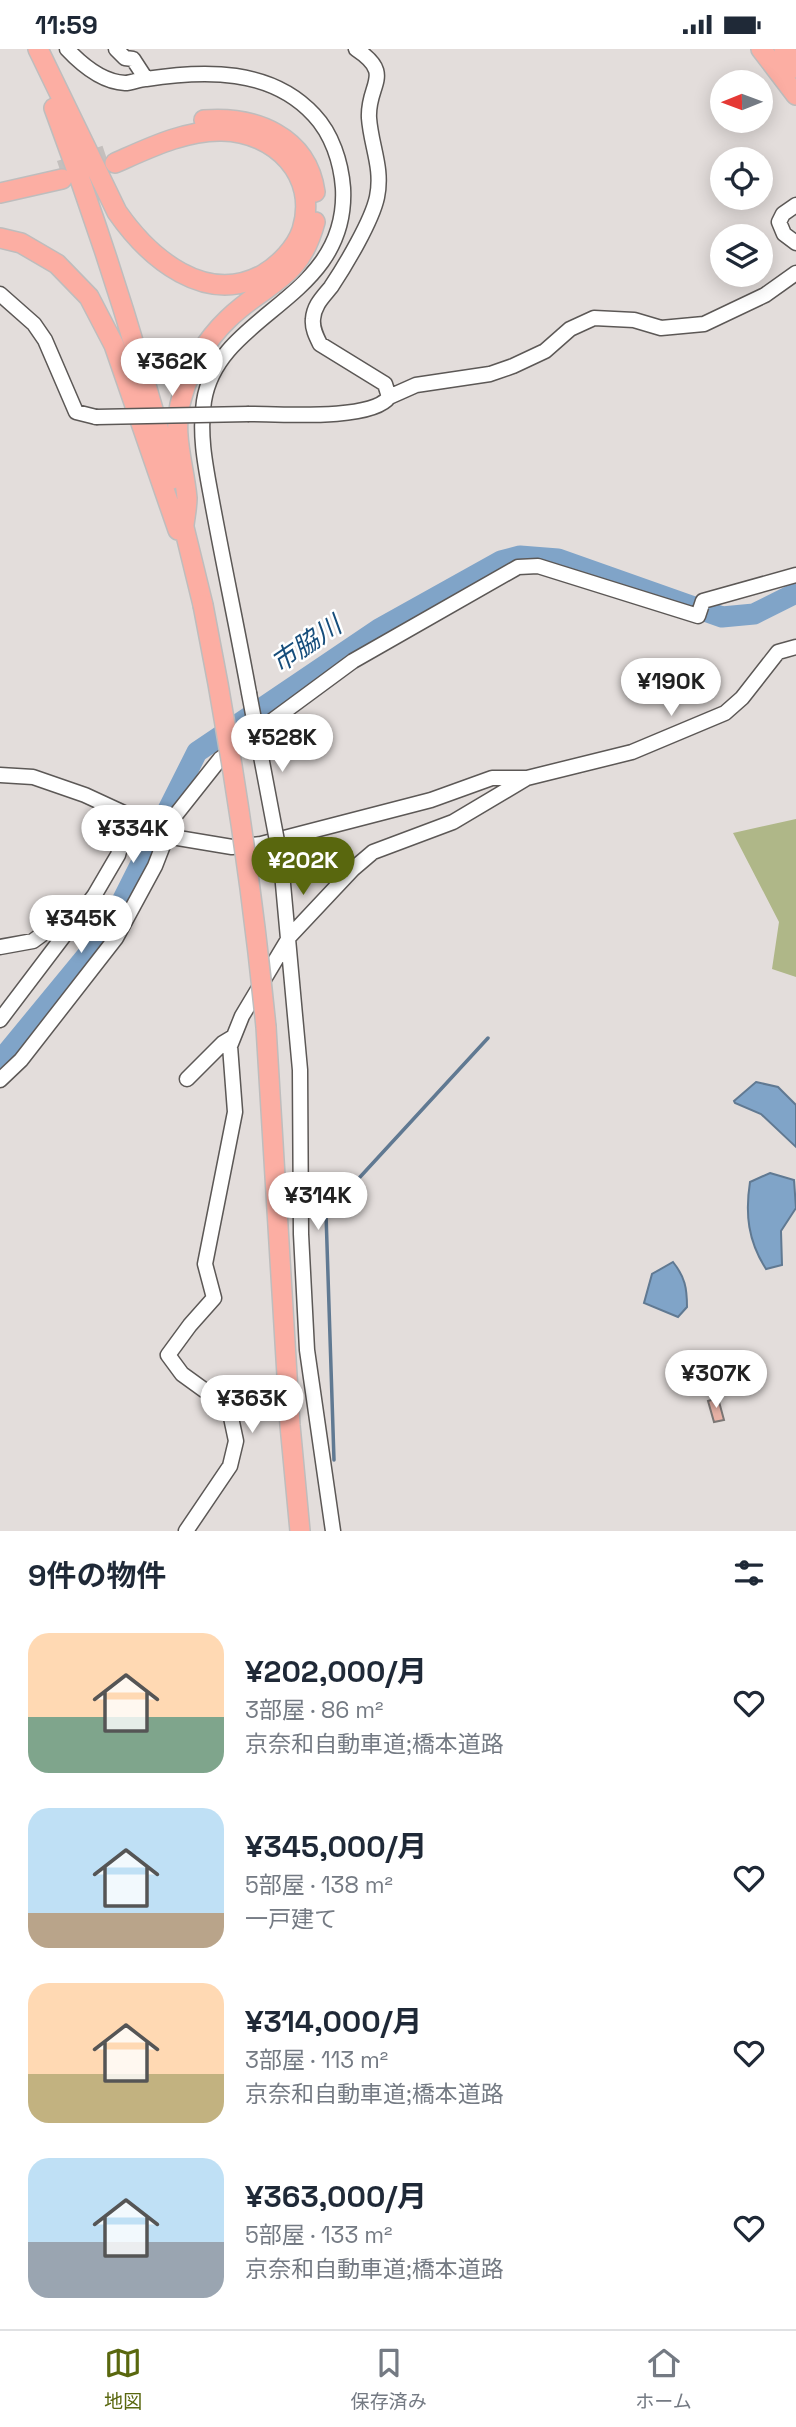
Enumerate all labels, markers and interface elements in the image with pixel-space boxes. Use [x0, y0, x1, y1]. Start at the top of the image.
text: 11:59 [35, 8, 98, 42]
north arrow [710, 70, 774, 133]
map controls [710, 70, 773, 287]
button: locate [710, 147, 773, 210]
button: layers [710, 224, 773, 287]
pin: ¥362K [123, 339, 221, 398]
text: ¥362K [137, 346, 207, 376]
water label: 市脇川 [264, 606, 350, 680]
pin: ¥190K [622, 659, 720, 718]
text: ¥190K [637, 666, 705, 696]
pin: ¥528K [233, 715, 331, 774]
text: ¥528K [247, 722, 317, 752]
pin: ¥334K [84, 805, 182, 865]
text: ¥334K [97, 813, 169, 843]
pin: ¥202K [254, 837, 352, 897]
text: ¥202K [268, 845, 338, 875]
pin: ¥345K [32, 895, 130, 955]
text: ¥345K [45, 903, 117, 933]
pin: ¥314K [269, 1173, 367, 1232]
text: ¥314K [284, 1180, 352, 1210]
pin: ¥307K [667, 1351, 765, 1410]
text: ¥307K [681, 1358, 751, 1388]
pin: ¥363K [203, 1375, 301, 1435]
text: ¥363K [217, 1383, 287, 1413]
icon: filters [730, 1554, 768, 1592]
text: 9件の物件 [28, 1556, 167, 1595]
text: ¥202,000/月 [245, 1652, 427, 1691]
icon: home [84, 1661, 168, 1745]
icon: heart [730, 1684, 768, 1722]
text: 3部屋 · 86 m² [245, 1695, 384, 1725]
text: 京奈和自動車道;橋本道路 [245, 1729, 504, 1759]
text: ¥345,000/月 [245, 1827, 427, 1866]
icon: home [84, 1836, 168, 1920]
icon: heart [730, 1859, 768, 1897]
text: 5部屋 · 138 m² [245, 1870, 393, 1900]
text: 一戸建て [245, 1904, 337, 1934]
text: ¥314,000/月 [245, 2002, 422, 2041]
icon: home [84, 2011, 168, 2095]
icon: heart [730, 2034, 768, 2072]
text: 3部屋 · 113 m² [245, 2045, 388, 2075]
text: 京奈和自動車道;橋本道路 [245, 2079, 504, 2109]
text: ¥363,000/月 [245, 2177, 427, 2216]
icon: home [84, 2186, 168, 2270]
icon: heart [730, 2209, 768, 2247]
text: 5部屋 · 133 m² [245, 2220, 392, 2250]
text: 京奈和自動車道;橋本道路 [245, 2254, 504, 2284]
tab: 地図 [104, 2344, 142, 2414]
tab: 保存済み [351, 2344, 427, 2414]
tab: ホーム [635, 2344, 692, 2414]

